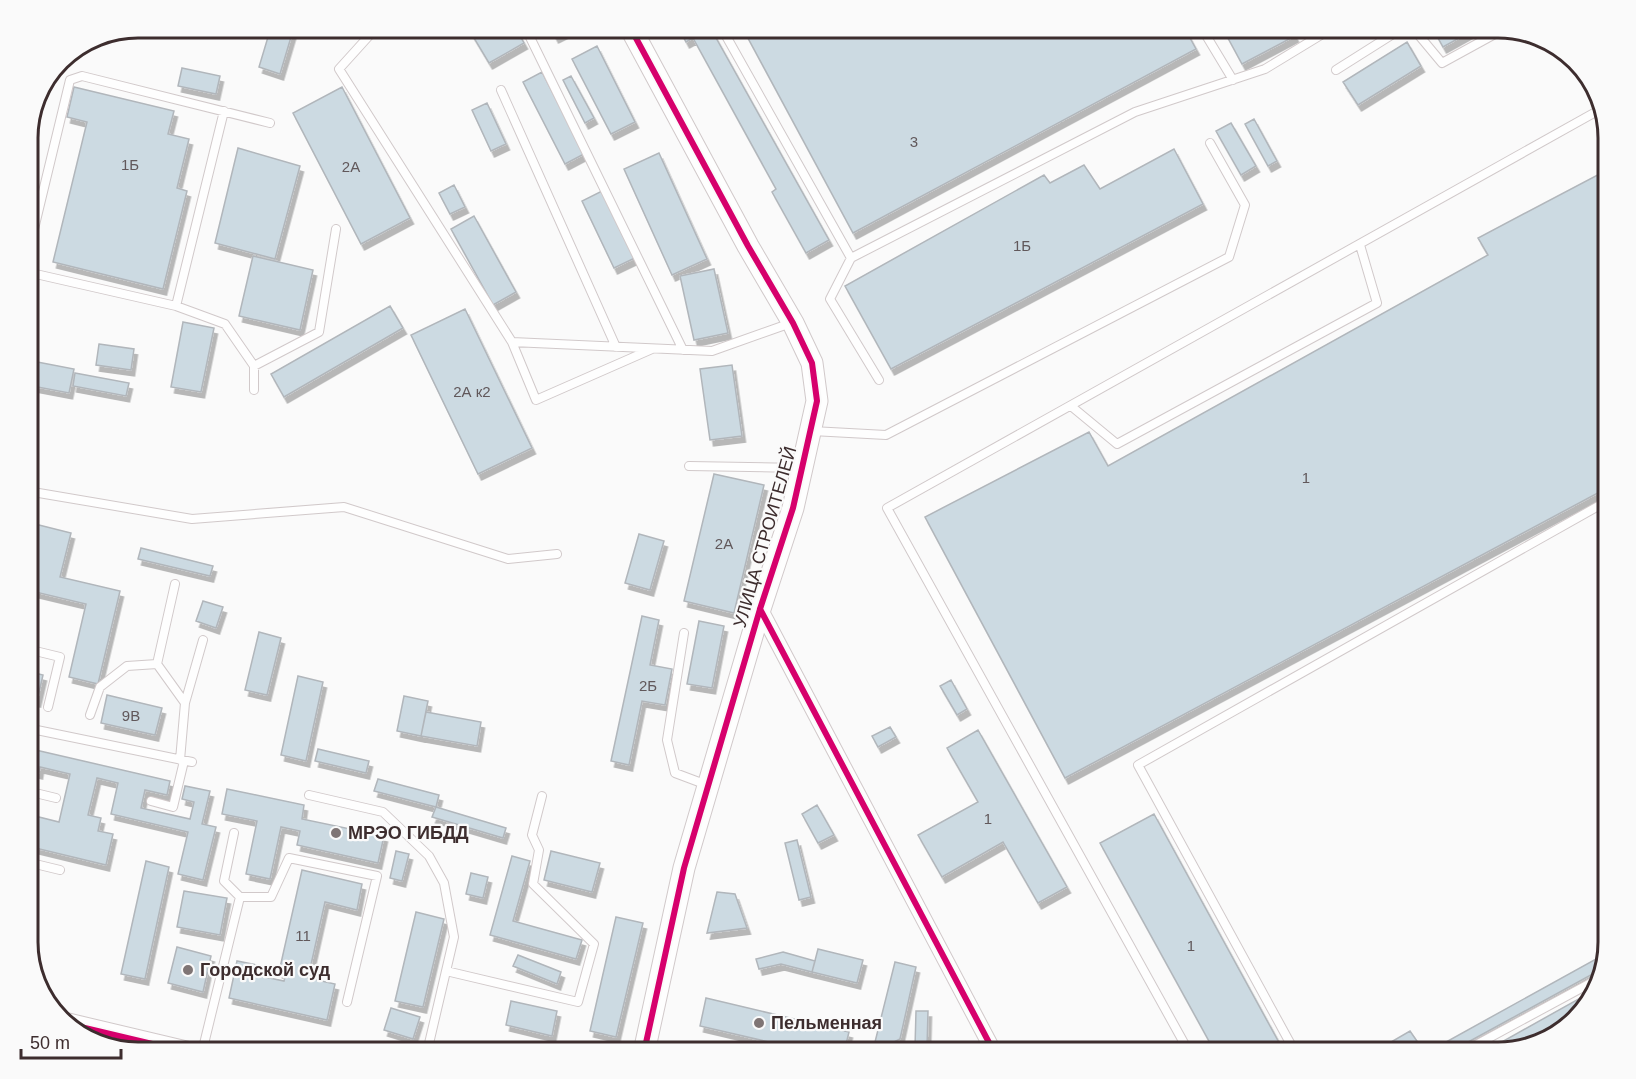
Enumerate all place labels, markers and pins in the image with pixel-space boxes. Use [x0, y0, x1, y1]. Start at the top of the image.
place label: МРЭО ГИБДД [348, 823, 469, 843]
marker: МРЭО ГИБДД [329, 826, 343, 840]
place label: Городской суд [200, 960, 331, 980]
marker: Городской суд [181, 963, 195, 977]
place label: Пельменная [771, 1013, 882, 1033]
marker: Пельменная [752, 1016, 766, 1030]

